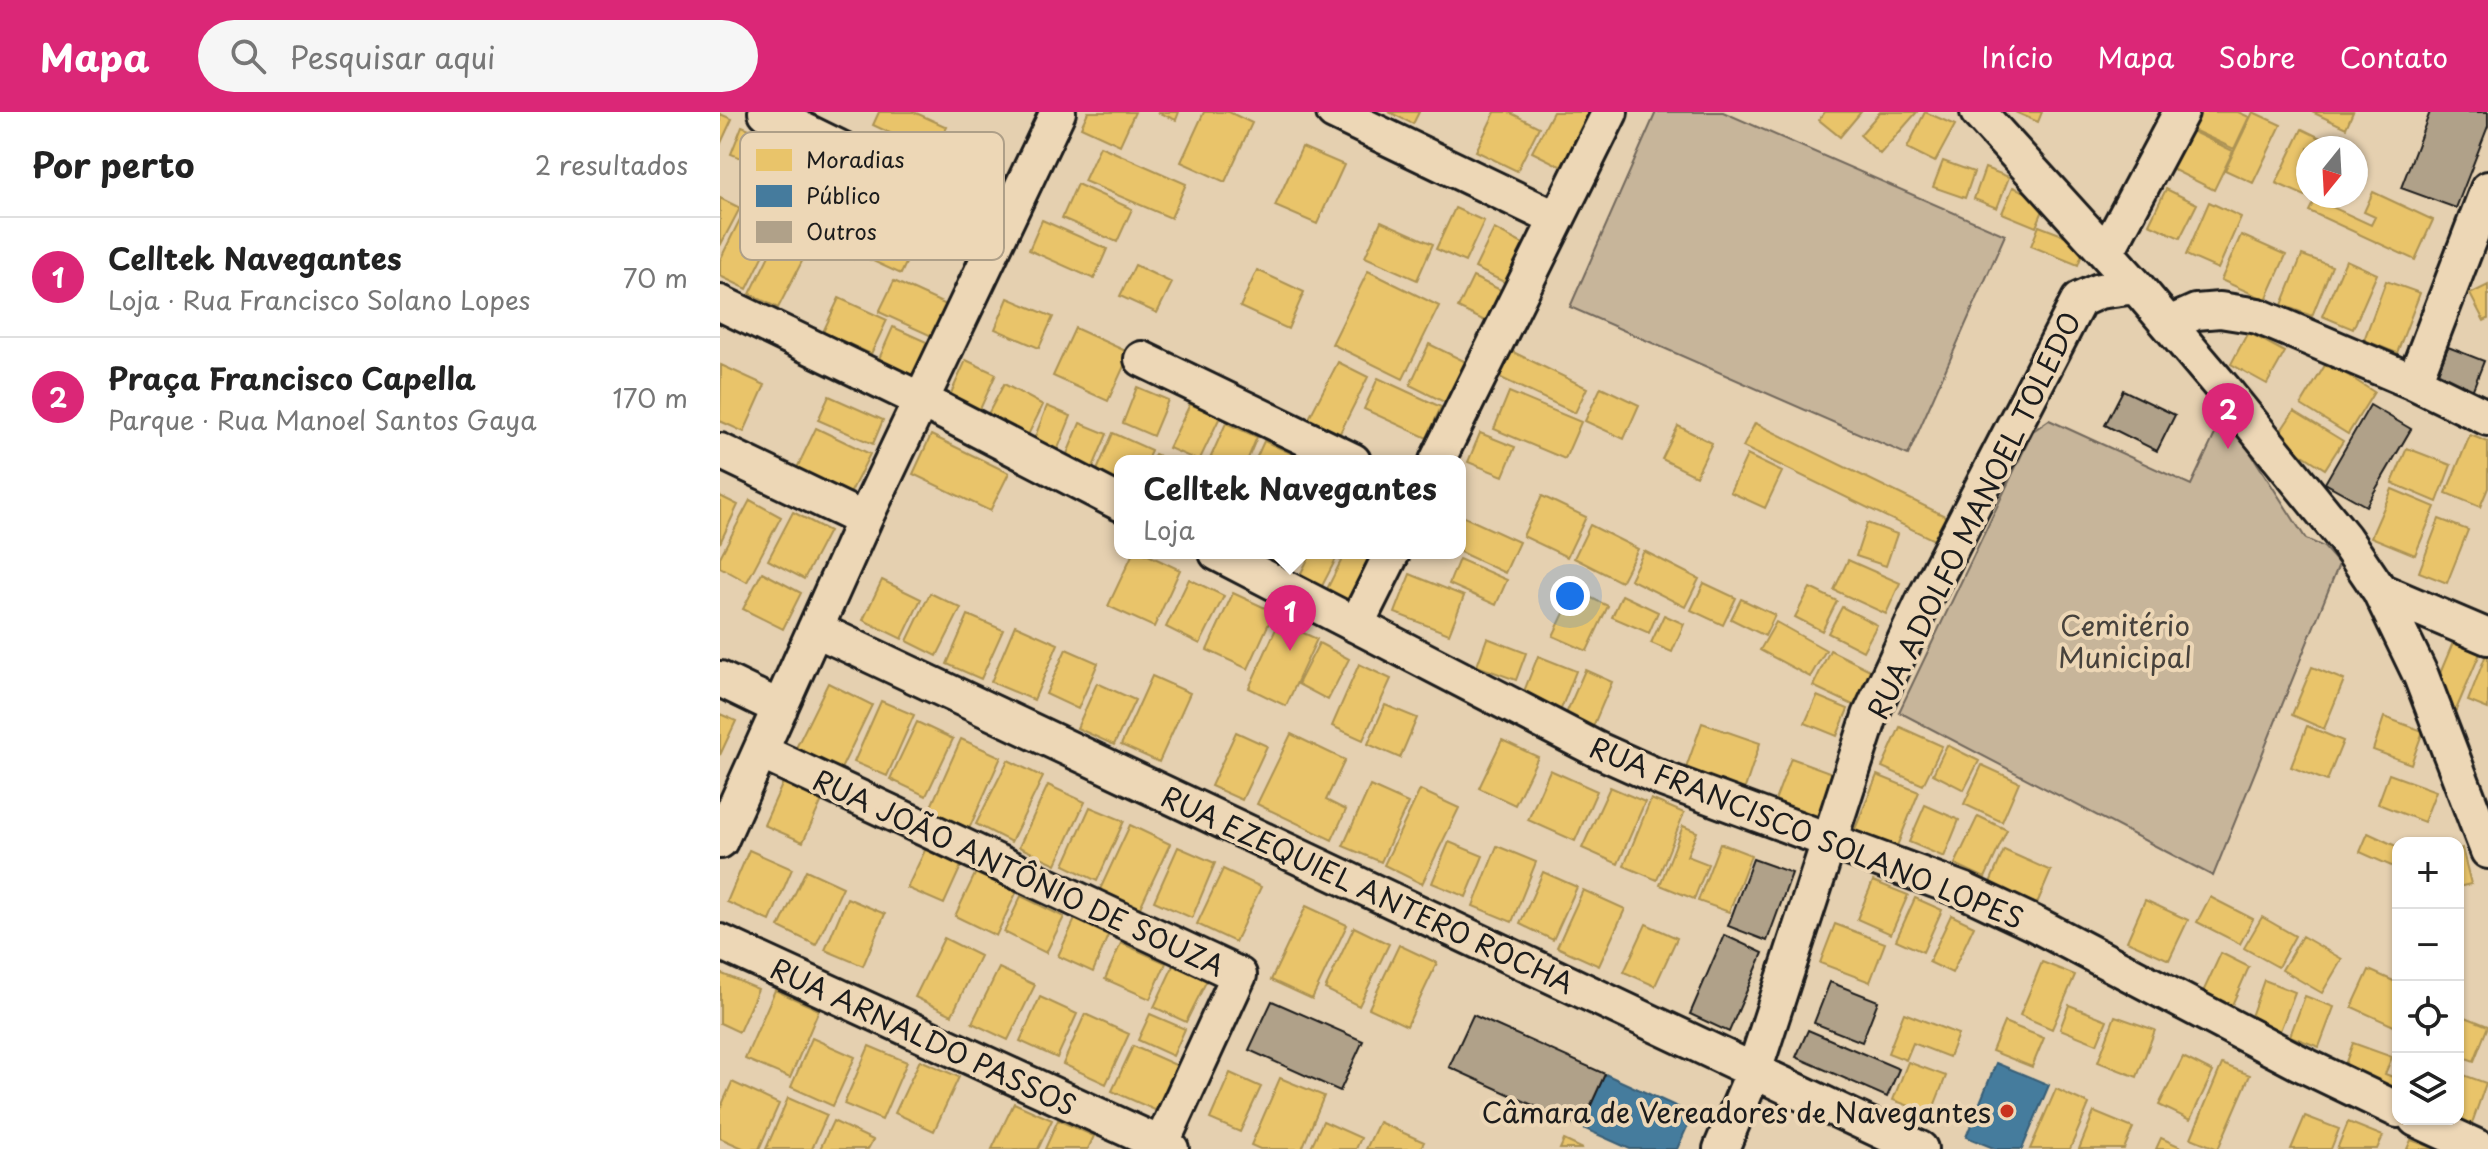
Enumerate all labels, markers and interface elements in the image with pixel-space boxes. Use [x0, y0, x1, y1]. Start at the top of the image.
search box [198, 20, 758, 92]
text: Mapa [40, 28, 150, 85]
icon: search [226, 34, 270, 78]
text: Pesquisar aqui [290, 34, 495, 79]
text: Início [1981, 35, 2053, 78]
text: Mapa [2097, 35, 2174, 78]
text: Sobre [2218, 35, 2296, 78]
text: Contato [2340, 35, 2448, 78]
legend [740, 132, 1004, 260]
north arrow [2296, 136, 2368, 208]
text: Por perto [32, 138, 194, 190]
text: Moradias [806, 142, 904, 175]
text: 2 resultados [535, 145, 688, 184]
text: Público [806, 178, 881, 211]
text: Outros [806, 214, 877, 247]
text: Celltek Navegantes [108, 235, 402, 280]
text: 1 [52, 258, 64, 297]
text: 70 m [623, 258, 688, 297]
text: Loja · Rua Francisco Solano Lopes [108, 280, 530, 319]
street label: RUA ADOLFO MANOEL TOLEDO [1855, 304, 2091, 726]
text: Praça Francisco Capella [108, 355, 476, 400]
text: 2 [49, 378, 67, 417]
text: 170 m [613, 378, 688, 417]
pin: 2 [2202, 383, 2254, 449]
text: Parque · Rua Manoel Santos Gaya [108, 400, 537, 439]
popup [1114, 455, 1466, 559]
text: Celltek Navegantes [1143, 465, 1437, 510]
text: Loja [1143, 510, 1195, 549]
your location [1550, 576, 1590, 616]
pin: 1 [1264, 585, 1316, 651]
park label: Cemitério Municipal [2058, 603, 2192, 678]
street label: RUA FRANCISCO SOLANO LOPES [1583, 725, 2031, 939]
street label: RUA JOÃO ANTÔNIO DE SOUZA [806, 757, 1232, 987]
street label: RUA EZEQUIEL ANTERO ROCHA [1154, 774, 1582, 1004]
map controls [2392, 837, 2464, 1125]
button: + [2392, 837, 2464, 909]
button: − [2392, 909, 2464, 981]
street label: RUA ARNALDO PASSOS [764, 946, 1084, 1126]
button: locate [2392, 981, 2464, 1053]
button: layers [2392, 1053, 2464, 1125]
place label: Câmara de Vereadores de Navegantes [1481, 1090, 1991, 1133]
marker: Câmara de Vereadores de Navegantes [1998, 1102, 2016, 1120]

